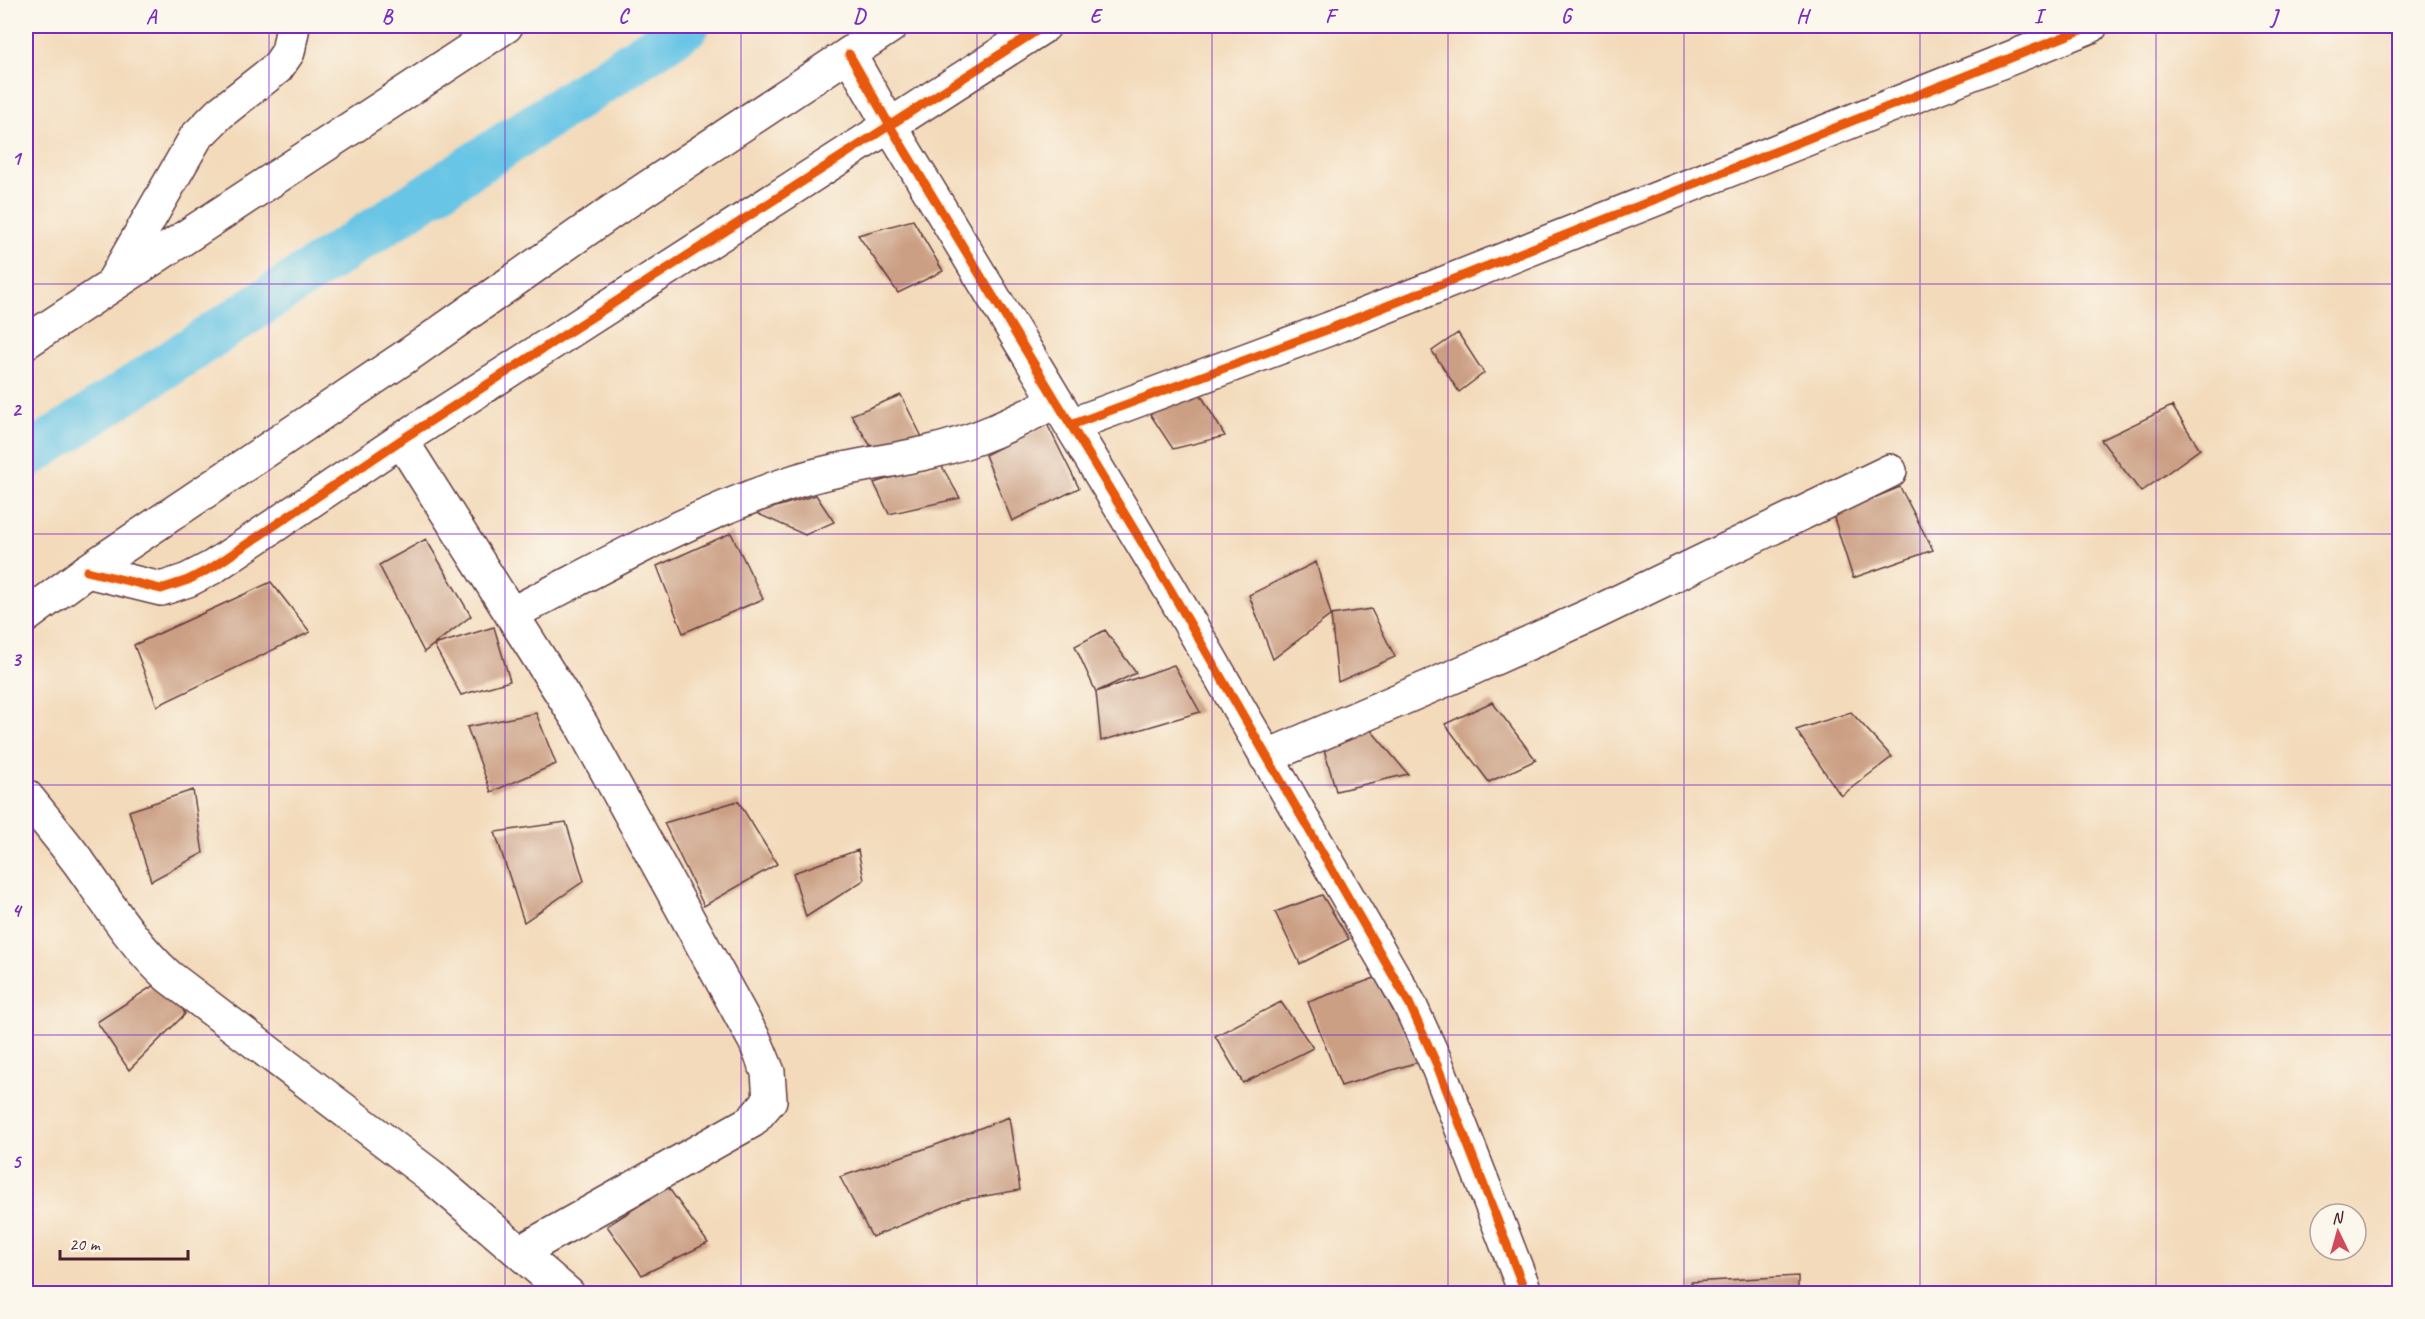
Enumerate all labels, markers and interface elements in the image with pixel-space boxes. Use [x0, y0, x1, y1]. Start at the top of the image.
text: A [146, 4, 158, 29]
text: B [382, 4, 394, 29]
text: C [618, 4, 630, 29]
text: D [853, 4, 867, 29]
text: E [1090, 4, 1104, 29]
text: F [1325, 4, 1339, 29]
text: G [1561, 4, 1574, 29]
text: H [1796, 4, 1811, 29]
text: I [2034, 4, 2047, 29]
text: J [2269, 4, 2281, 29]
text: 1 [12, 146, 23, 171]
text: 2 [12, 397, 23, 422]
text: 3 [12, 647, 23, 672]
text: 4 [12, 898, 24, 923]
text: 5 [12, 1149, 23, 1174]
north arrow [2308, 1202, 2368, 1262]
text: N [2331, 1207, 2346, 1228]
scale bar [60, 1223, 188, 1261]
text: 20 m [69, 1233, 102, 1255]

